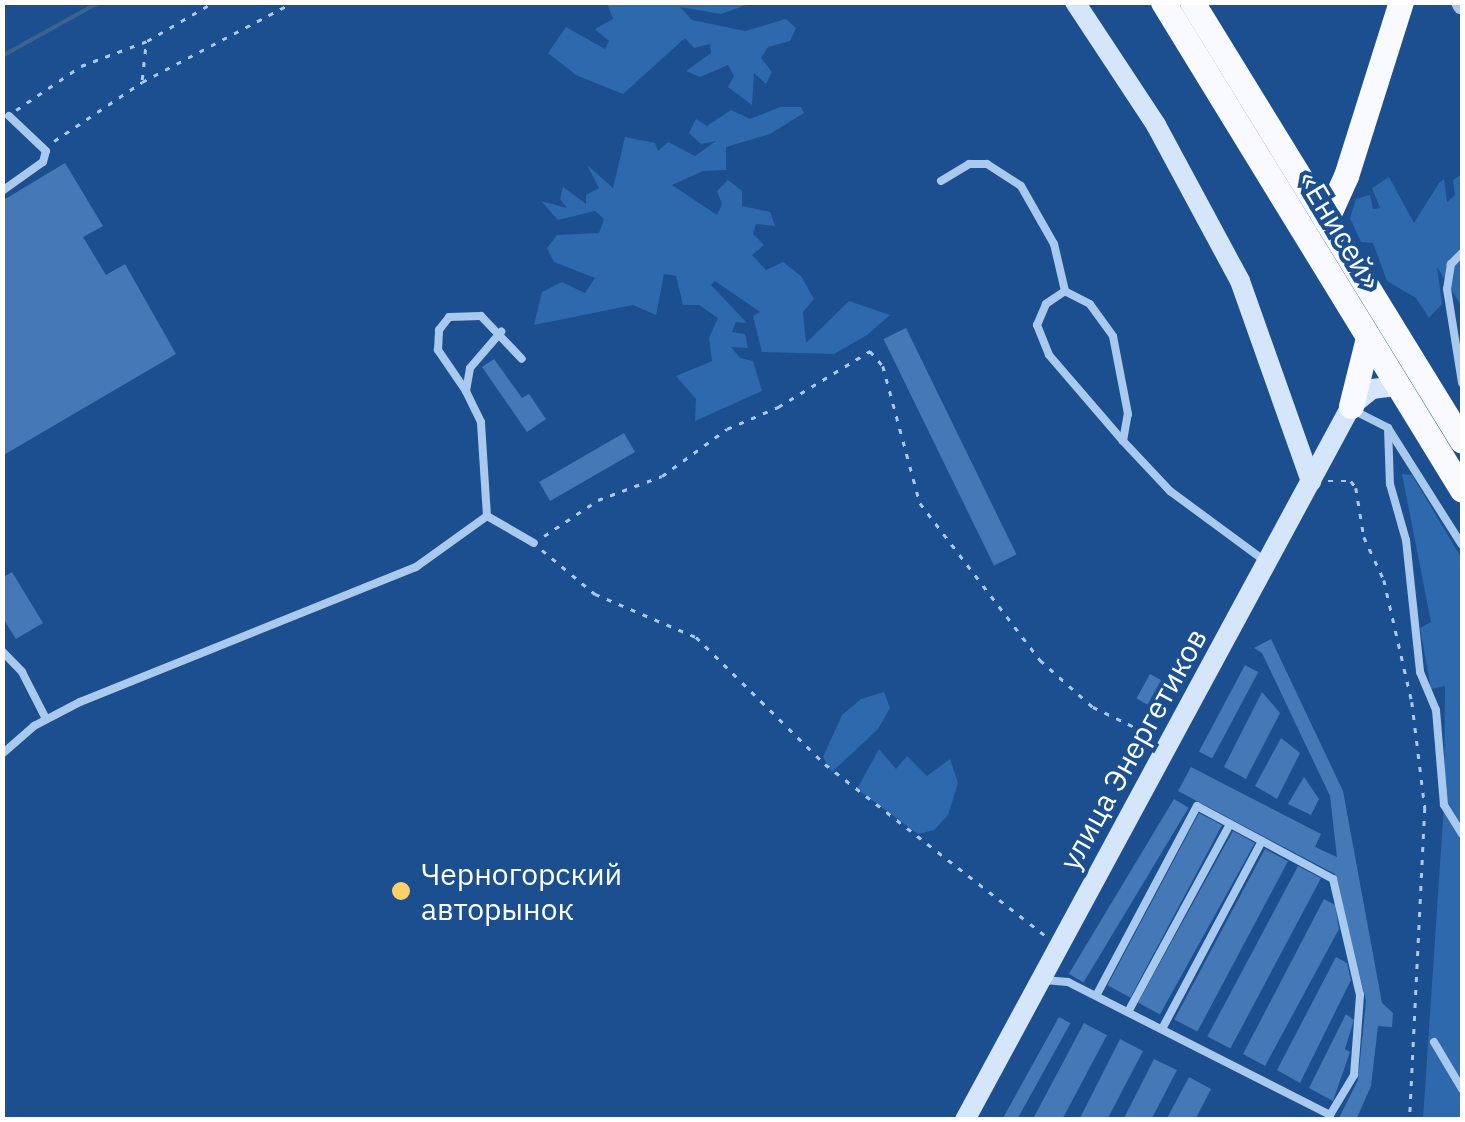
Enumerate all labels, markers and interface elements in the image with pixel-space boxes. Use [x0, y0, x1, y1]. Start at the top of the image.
street label: «Енисей» [1290, 164, 1390, 296]
street label: улица Энергетиков [1052, 622, 1214, 876]
place label: Черногорский авторынок [421, 856, 622, 926]
marker: Черногорский авторынок [390, 880, 412, 902]

